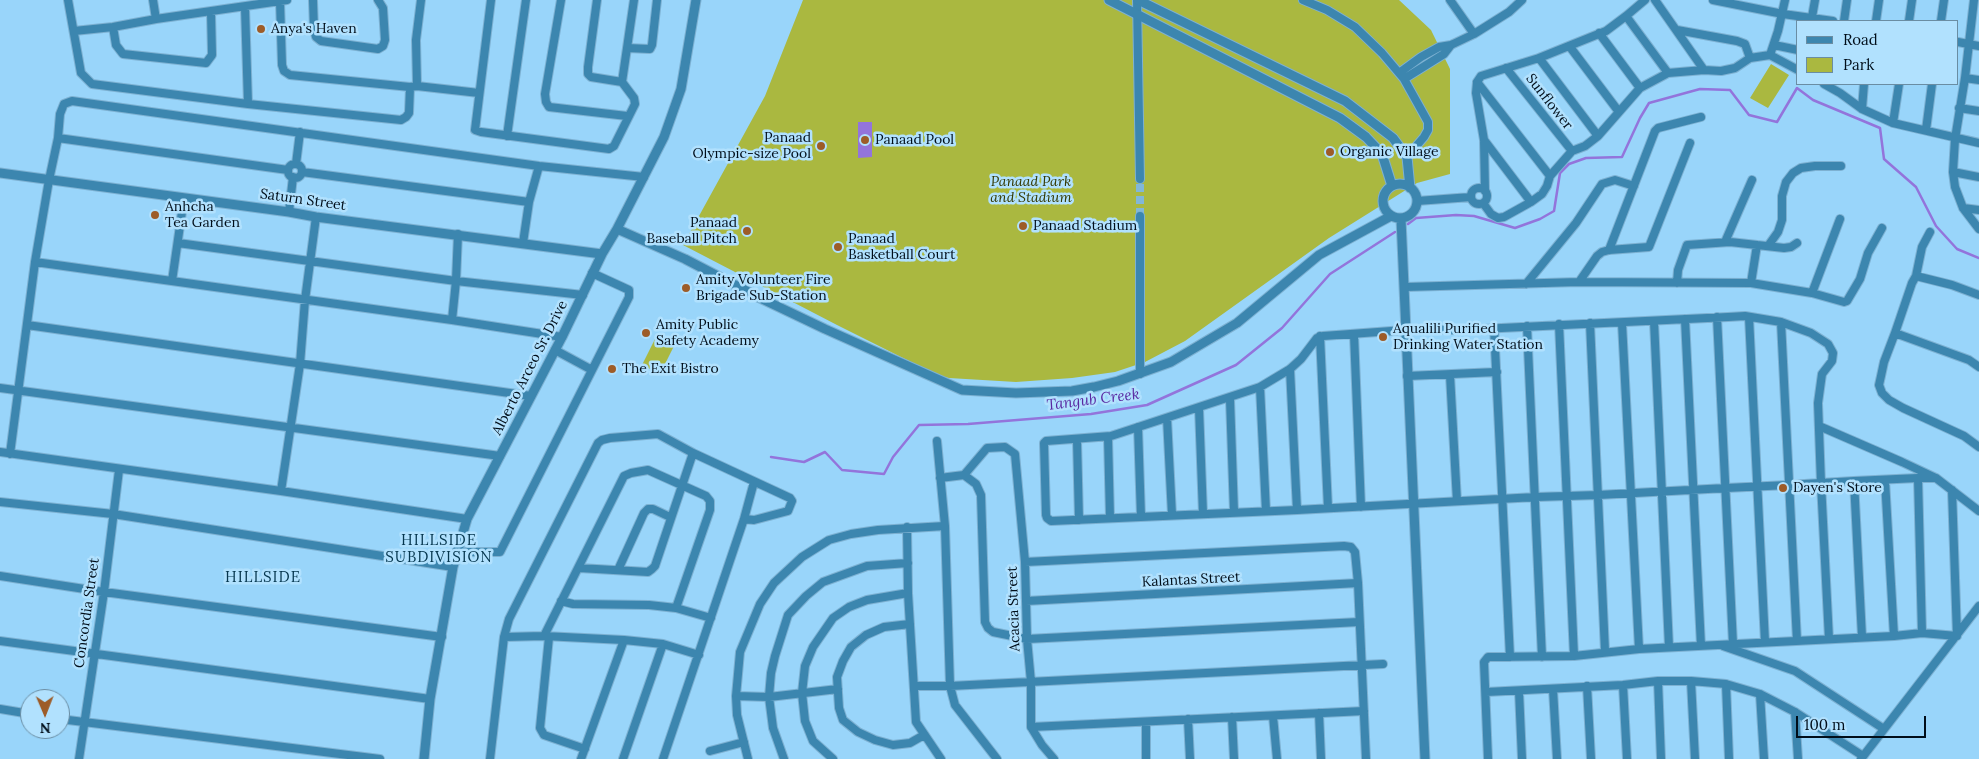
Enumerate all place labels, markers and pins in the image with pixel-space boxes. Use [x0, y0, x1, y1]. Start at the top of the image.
place label: Anya's Haven [271, 21, 357, 37]
marker: Anya's Haven [255, 23, 267, 35]
place label: Panaad Olympic-size Pool [692, 130, 811, 162]
place label: Panaad Pool [875, 132, 954, 148]
marker: Panaad Pool [859, 134, 871, 146]
marker: Panaad Olympic-size Pool [815, 140, 827, 152]
place label: Organic Village [1340, 144, 1439, 160]
marker: Organic Village [1324, 146, 1336, 158]
place label: Anhcha Tea Garden [165, 199, 240, 232]
marker: Anhcha Tea Garden [149, 209, 161, 221]
place label: Panaad Baseball Pitch [646, 215, 737, 248]
place label: Panaad Stadium [1033, 218, 1137, 234]
marker: Panaad Stadium [1017, 220, 1029, 232]
marker: Panaad Baseball Pitch [741, 225, 753, 237]
place label: Panaad Basketball Court [848, 231, 955, 264]
marker: Panaad Basketball Court [832, 241, 844, 253]
place label: Amity Volunteer Fire Brigade Sub-Station [696, 272, 831, 304]
marker: Amity Volunteer Fire Brigade Sub-Station [680, 282, 692, 294]
place label: Amity Public Safety Academy [656, 317, 759, 350]
place label: Aqualili Purified Drinking Water Station [1393, 321, 1543, 354]
marker: Amity Public Safety Academy [640, 327, 652, 339]
marker: Aqualili Purified Drinking Water Station [1377, 331, 1389, 343]
place label: The Exit Bistro [622, 361, 719, 377]
marker: The Exit Bistro [606, 363, 618, 375]
place label: Dayen's Store [1793, 480, 1882, 496]
marker: Dayen's Store [1777, 482, 1789, 494]

